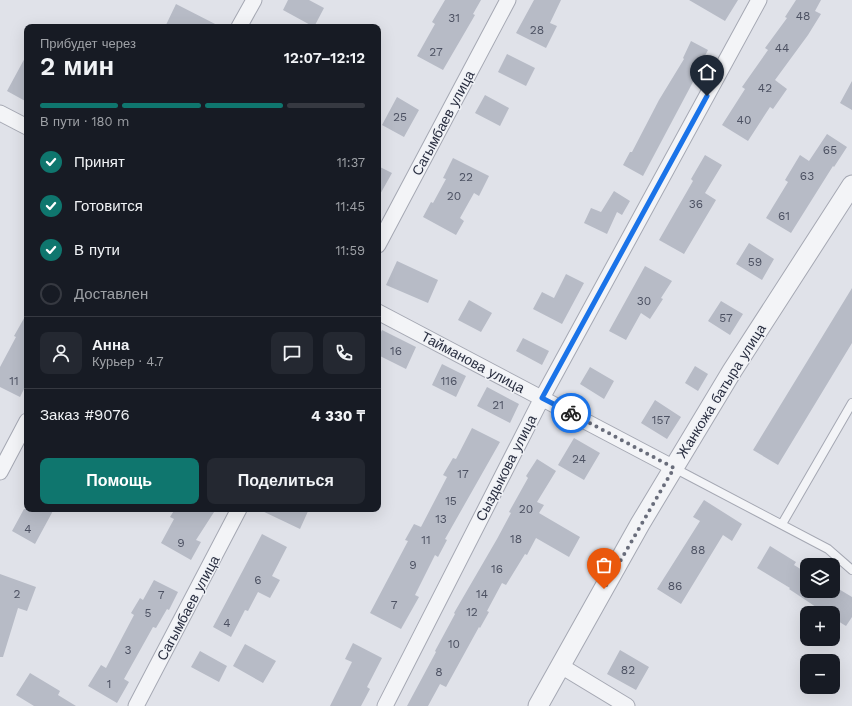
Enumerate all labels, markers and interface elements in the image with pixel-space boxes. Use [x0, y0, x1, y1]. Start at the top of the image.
house number: 48 [796, 9, 810, 23]
house number: 31 [448, 11, 460, 25]
house number: 28 [530, 23, 544, 37]
text: Прибудет через [40, 36, 136, 51]
house number: 44 [775, 41, 789, 55]
house number: 27 [429, 45, 443, 59]
text: 12:07–12:12 [284, 49, 365, 67]
text: 2 мин [40, 51, 114, 81]
pin [690, 55, 724, 96]
icon: home [696, 61, 718, 83]
street label: Сагымбаев улица [409, 68, 478, 178]
house number: 42 [758, 81, 772, 95]
house number: 25 [393, 110, 407, 124]
house number: 40 [737, 113, 751, 127]
text: В пути · 180 m [40, 114, 129, 129]
house number: 65 [823, 143, 837, 157]
icon: check [40, 151, 62, 173]
text: Принят [74, 153, 125, 171]
text: 11:37 [337, 155, 365, 170]
house number: 63 [800, 169, 814, 183]
house number: 22 [459, 170, 473, 184]
house number: 20 [447, 189, 461, 203]
icon: check [40, 195, 62, 217]
text: Готовится [74, 197, 143, 215]
house number: 36 [689, 197, 703, 211]
text: 11:45 [336, 199, 365, 214]
house number: 61 [778, 209, 790, 223]
icon: check [40, 239, 62, 261]
text: В пути [74, 241, 120, 259]
text: 11:59 [335, 243, 365, 258]
house number: 59 [748, 255, 762, 269]
text: Доставлен [74, 285, 148, 303]
house number: 30 [637, 294, 651, 308]
house number: 57 [719, 311, 733, 325]
street label: Жанкожа батыра улица [673, 321, 769, 461]
street label: Тайманова улица [419, 328, 528, 396]
button: person [40, 332, 82, 374]
button: chat [271, 332, 313, 374]
button: phone [323, 332, 365, 374]
text: Анна [92, 336, 129, 354]
house number: 16 [390, 344, 402, 358]
text: Курьер · 4.7 [92, 354, 164, 369]
house number: 11 [9, 374, 19, 388]
house number: 116 [441, 374, 457, 388]
courier [551, 393, 591, 433]
house number: 21 [492, 398, 504, 412]
icon: bike [560, 402, 582, 424]
text: Заказ #9076 [40, 406, 130, 424]
text: 4 330 ₸ [311, 407, 365, 425]
street label: Сыздыкова улица [472, 412, 540, 524]
house number: 157 [652, 413, 670, 427]
house number: 24 [572, 452, 586, 466]
button: Помощь [40, 458, 199, 504]
button: Поделиться [207, 458, 365, 504]
house number: 17 [457, 467, 469, 481]
house number: 15 [445, 494, 457, 508]
house number: 20 [519, 502, 533, 516]
house number: 13 [435, 512, 447, 526]
house number: 4 [24, 522, 32, 536]
house number: 18 [510, 532, 522, 546]
house number: 11 [421, 533, 431, 547]
house number: 9 [177, 536, 185, 550]
house number: 88 [691, 543, 705, 557]
pin [587, 548, 621, 589]
street label: Сагымбаев улица [154, 553, 223, 663]
icon: bag [593, 554, 615, 576]
house number: 9 [409, 558, 417, 572]
map controls [800, 558, 840, 694]
button: layers [800, 558, 840, 598]
house number: 16 [491, 562, 503, 576]
house number: 6 [254, 573, 262, 587]
house number: 86 [668, 579, 682, 593]
house number: 2 [14, 587, 21, 601]
house number: 14 [476, 587, 488, 601]
house number: 7 [158, 588, 165, 602]
house number: 7 [391, 598, 398, 612]
house number: 12 [466, 605, 478, 619]
house number: 5 [145, 606, 152, 620]
button: + [800, 606, 840, 646]
house number: 4 [223, 616, 231, 630]
house number: 10 [448, 637, 460, 651]
house number: 3 [125, 643, 132, 657]
button: − [800, 654, 840, 694]
house number: 82 [621, 663, 635, 677]
house number: 8 [435, 665, 443, 679]
house number: 1 [107, 677, 111, 691]

